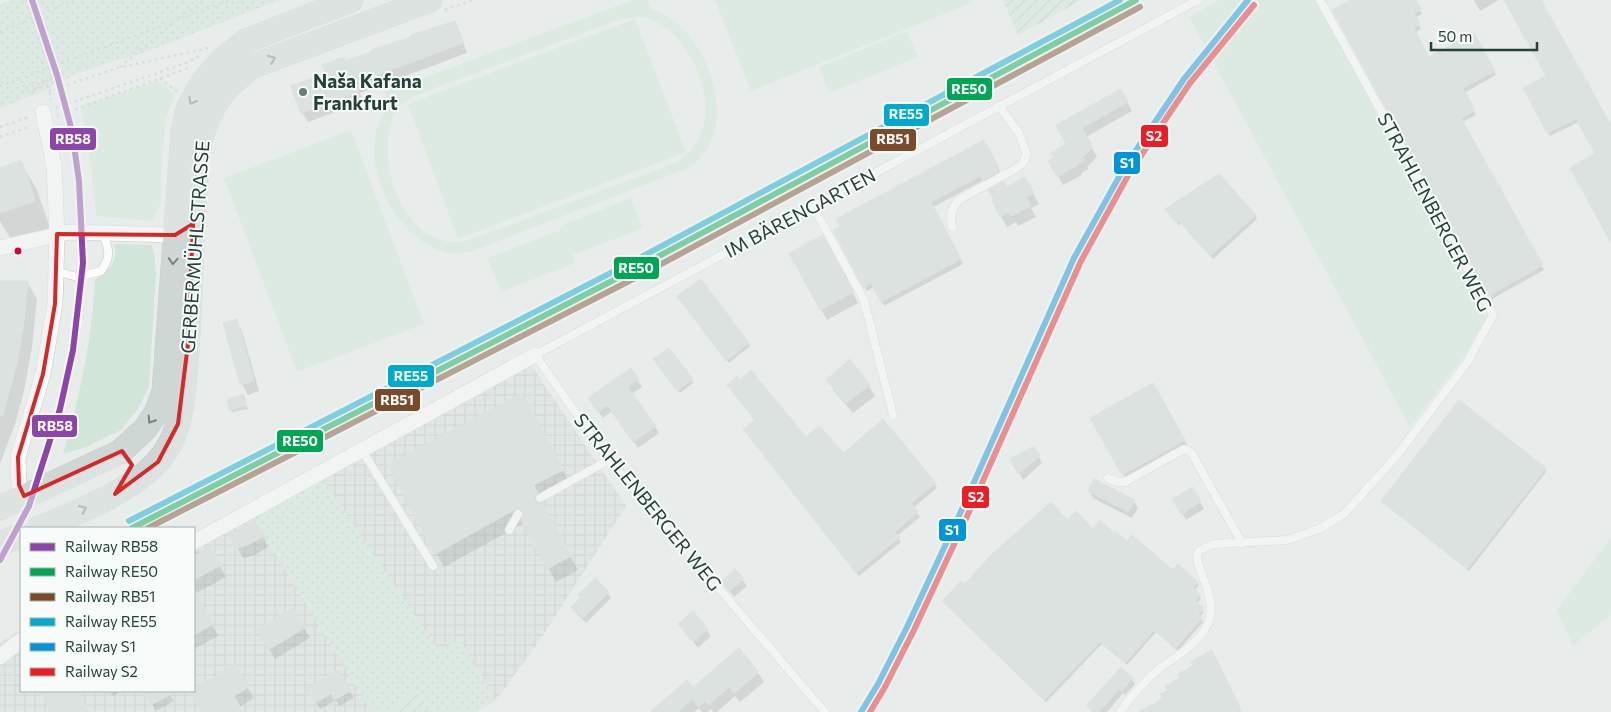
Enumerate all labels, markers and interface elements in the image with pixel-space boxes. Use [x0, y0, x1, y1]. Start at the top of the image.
scale bar [1431, 20, 1537, 52]
text: 50 m [1438, 27, 1472, 45]
one-way arrow [267, 55, 276, 66]
place label: Naša Kafana Frankfurt [313, 69, 422, 114]
line badge: RE50 [946, 77, 993, 101]
text: RE50 [951, 80, 987, 97]
marker: Naša Kafana Frankfurt [297, 86, 309, 98]
one-way arrow [189, 95, 199, 104]
line badge: RE55 [883, 103, 930, 127]
text: RE55 [889, 105, 923, 122]
street label: STRAHLENBERGER WEG [1373, 108, 1498, 315]
line badge: S2 [1140, 124, 1169, 148]
line badge: RB58 [49, 127, 97, 151]
text: S2 [1146, 127, 1162, 144]
line badge: RB51 [869, 128, 917, 152]
text: RB58 [55, 130, 91, 147]
text: RB51 [876, 130, 910, 147]
street label: GERBERMÜHLSTRASSE [176, 140, 213, 354]
line badge: S1 [1113, 151, 1141, 175]
text: S1 [1120, 154, 1134, 171]
street label: IM BÄRENGARTEN [720, 163, 879, 262]
unlabelled marker [13, 246, 23, 256]
line badge: RE50 [613, 256, 660, 280]
one-way arrow [167, 257, 178, 265]
text: RE50 [618, 259, 654, 276]
line badge: RE55 [387, 364, 435, 388]
text: RE55 [394, 367, 428, 384]
line badge: RB51 [374, 388, 421, 412]
text: RB51 [380, 391, 414, 408]
street label: STRAHLENBERGER WEG [570, 408, 727, 595]
line badge: RB58 [31, 414, 78, 438]
one-way arrow [148, 415, 157, 424]
text: RB58 [37, 417, 73, 434]
line badge: RE50 [276, 429, 324, 453]
text: RE50 [282, 432, 318, 449]
line badge: S2 [961, 485, 990, 509]
text: S2 [968, 488, 984, 505]
one-way arrow [78, 504, 87, 515]
line badge: S1 [938, 518, 967, 542]
text: S1 [945, 521, 959, 538]
legend [20, 527, 195, 692]
text: Railway RB58 [65, 537, 158, 555]
text: Railway RE50 [65, 562, 158, 580]
text: Railway RB51 [65, 587, 155, 605]
text: Railway RE55 [65, 612, 157, 630]
text: Railway S1 [65, 637, 136, 655]
text: Railway S2 [65, 662, 138, 680]

